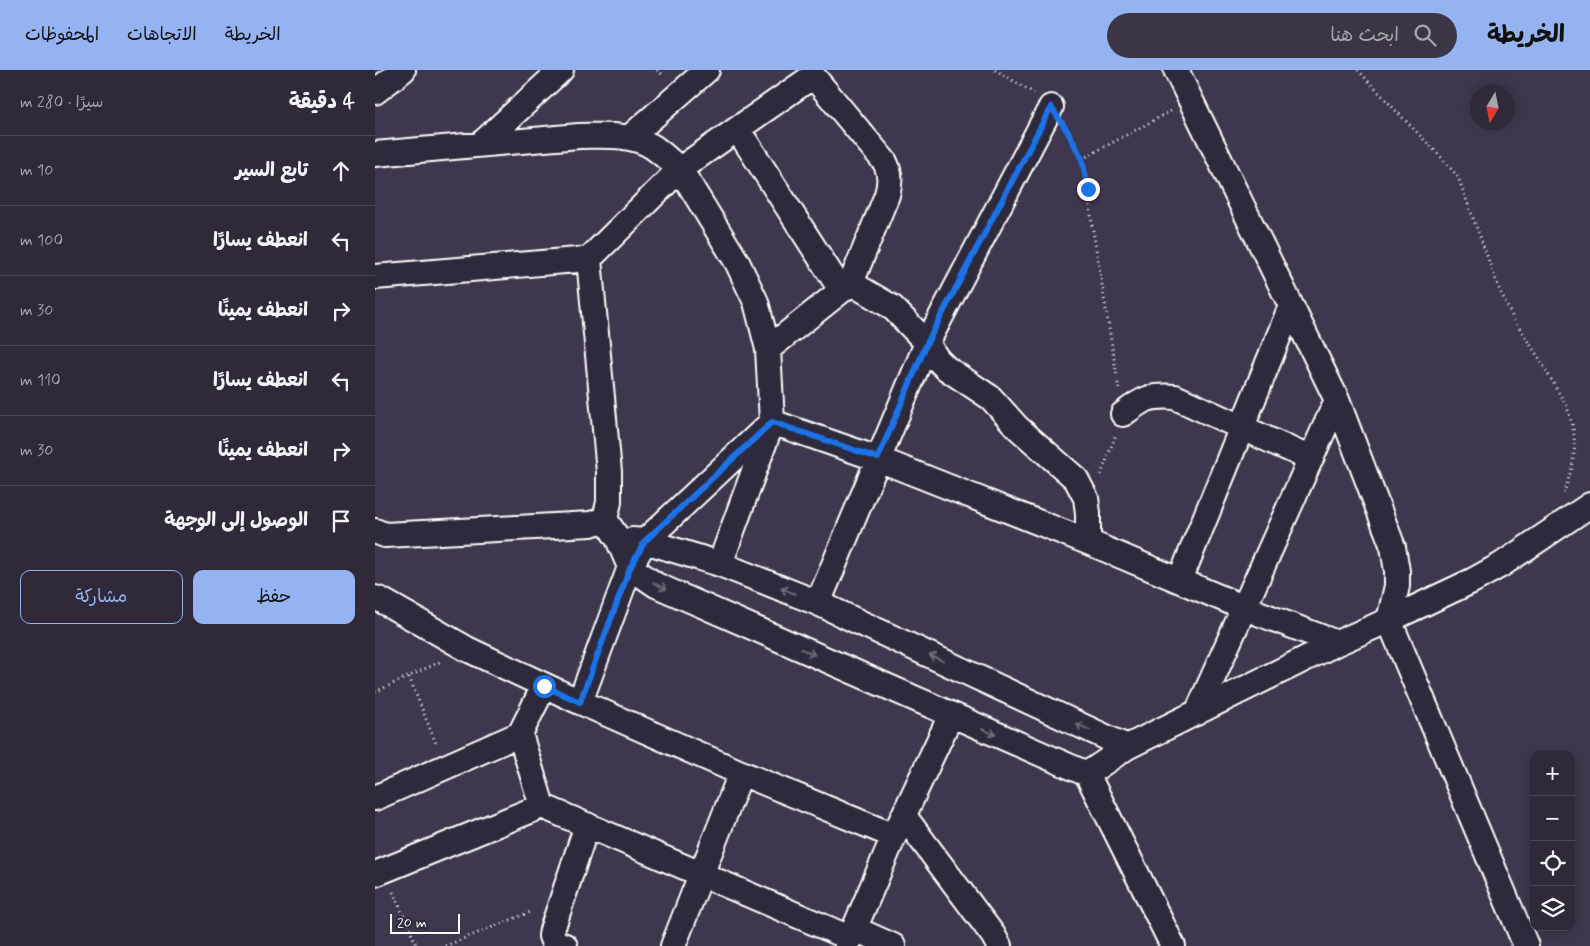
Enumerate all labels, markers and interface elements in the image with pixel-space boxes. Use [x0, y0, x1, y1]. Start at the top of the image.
search box [1107, 13, 1457, 58]
text: الخريطة [1487, 20, 1565, 51]
icon: search [1411, 21, 1439, 49]
text: المحفوظات [25, 23, 99, 47]
text: الاتجاهات [127, 23, 197, 47]
text: الخريطة [225, 23, 281, 47]
text: ابحث هنا [1330, 23, 1399, 48]
north arrow [1470, 85, 1515, 130]
text: 4 دقيقة [289, 88, 355, 116]
text: سيرًا · 280 m [20, 92, 103, 113]
icon: ahead [327, 157, 355, 185]
text: تابع السير [235, 158, 308, 183]
text: 10 m [20, 160, 53, 181]
route end [1077, 178, 1100, 201]
icon: left [327, 227, 355, 255]
text: انعطف يسارًا [213, 228, 308, 253]
text: 100 m [20, 230, 63, 251]
icon: right [327, 297, 355, 325]
text: انعطف يمينًا [218, 298, 308, 323]
text: 30 m [20, 300, 53, 321]
icon: left [327, 367, 355, 395]
text: انعطف يسارًا [213, 368, 308, 393]
text: 110 m [20, 370, 61, 391]
icon: right [327, 437, 355, 465]
text: انعطف يمينًا [218, 438, 308, 463]
text: 30 m [20, 440, 53, 461]
icon: arrive [327, 507, 355, 535]
text: الوصول إلى الوجهة [164, 508, 308, 533]
button: مشاركة [20, 570, 183, 624]
button: حفظ [193, 570, 355, 624]
one-way arrow [652, 581, 667, 591]
one-way arrow [781, 586, 796, 595]
one-way arrow [800, 648, 815, 658]
one-way arrow [929, 653, 944, 662]
route start [533, 675, 556, 698]
one-way arrow [1076, 721, 1091, 731]
one-way arrow [981, 727, 996, 737]
map controls [1530, 751, 1575, 931]
button: + [1530, 751, 1575, 796]
button: − [1530, 796, 1575, 841]
button: locate [1530, 841, 1575, 886]
button: layers [1530, 886, 1575, 931]
scale bar [390, 911, 460, 934]
text: 20 m [397, 914, 427, 932]

